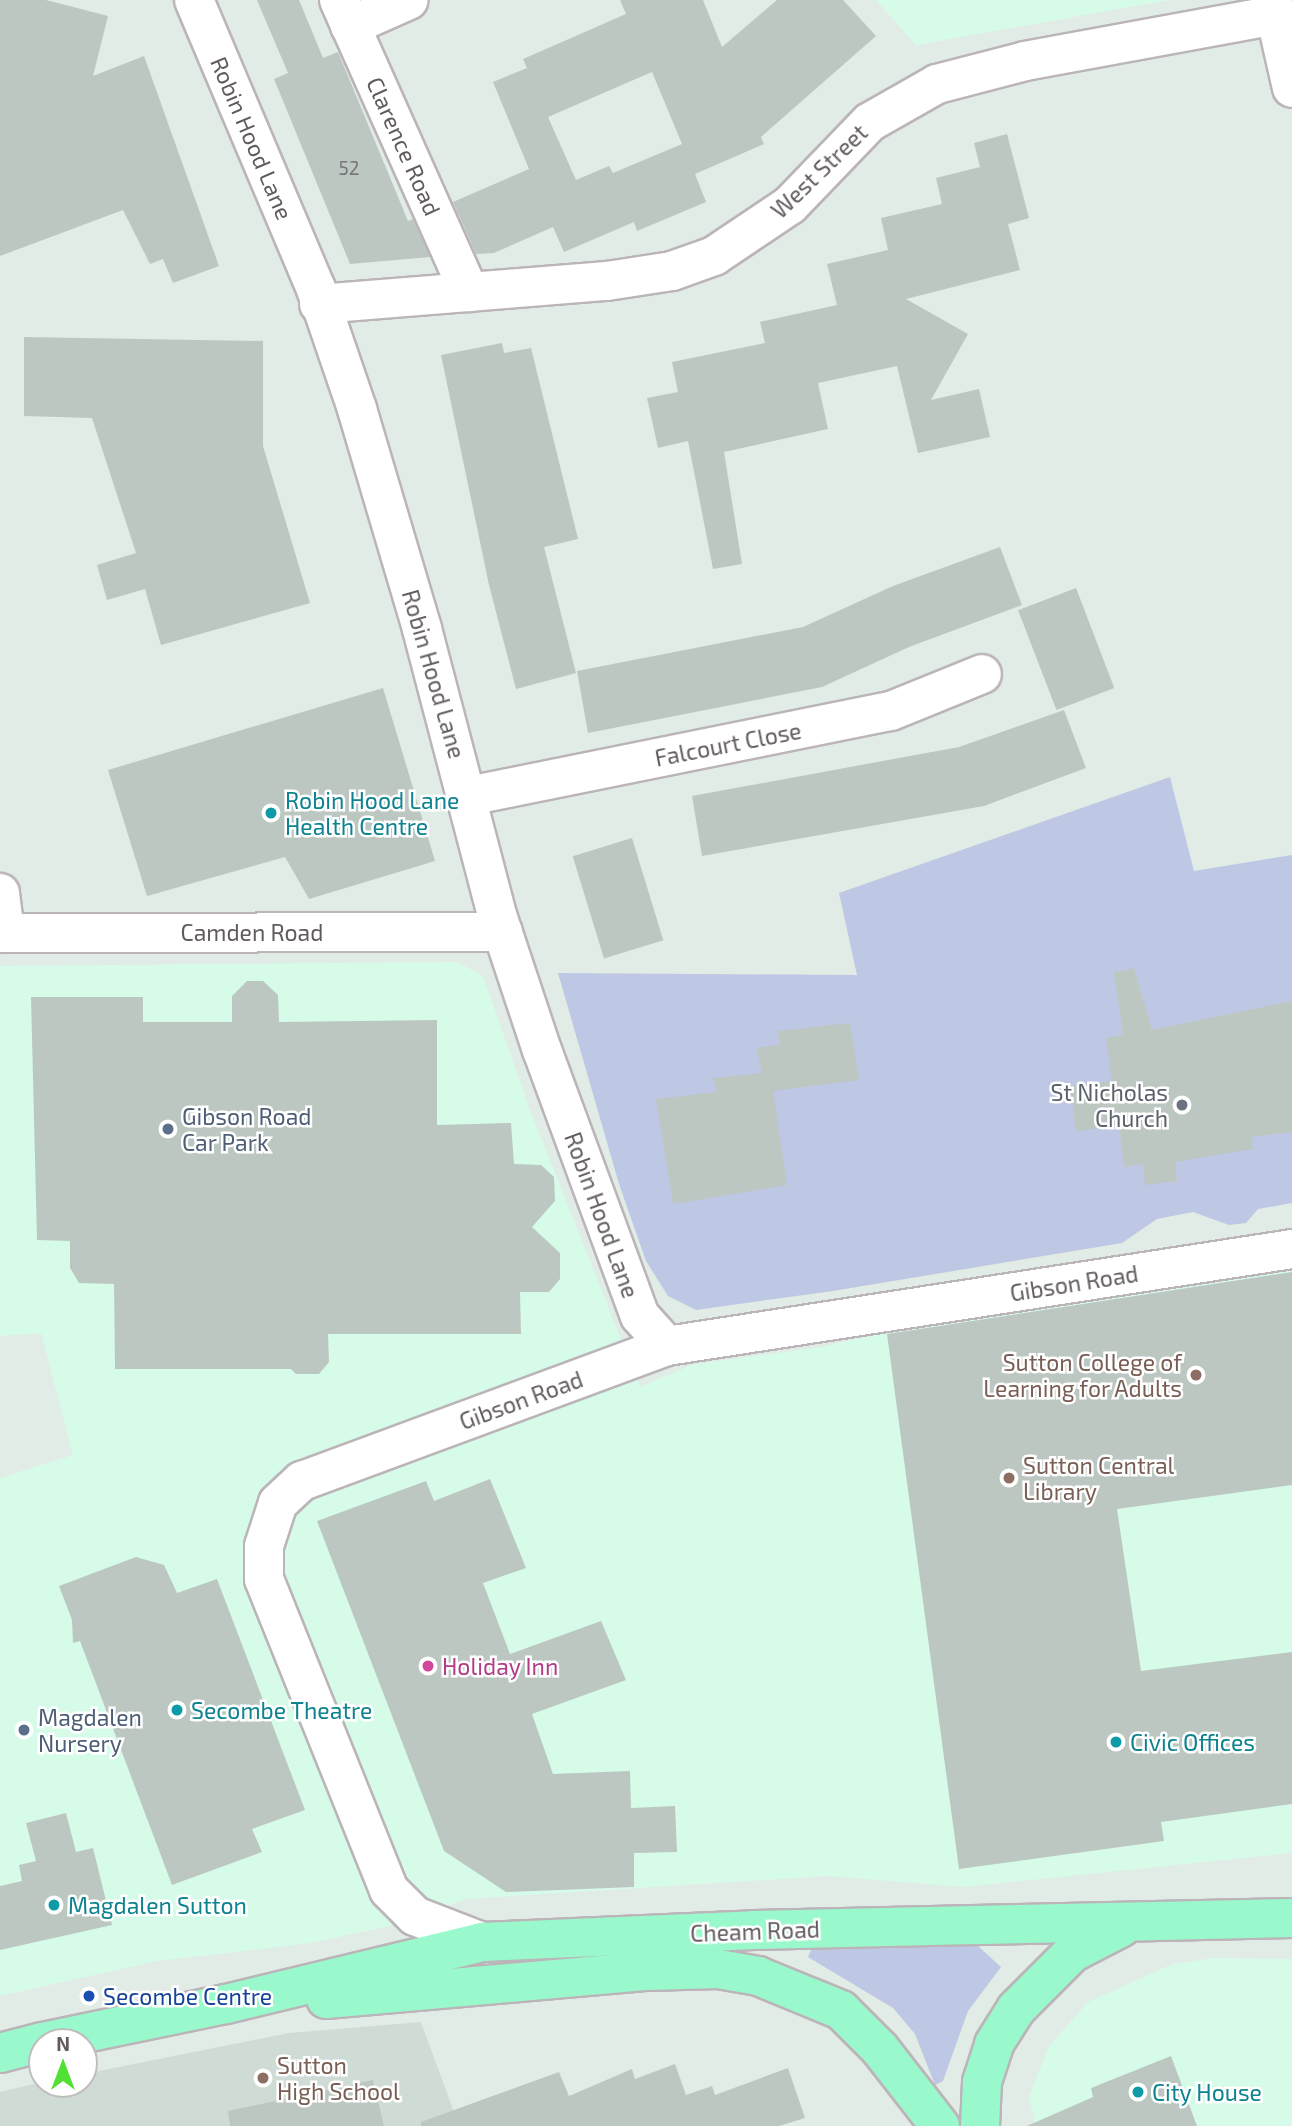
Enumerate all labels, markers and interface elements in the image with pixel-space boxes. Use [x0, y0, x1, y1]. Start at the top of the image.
street label: Robin Hood Lane [205, 52, 299, 224]
street label: Clarence Road [361, 72, 447, 220]
street label: West Street [765, 118, 873, 224]
house number: 52 [339, 157, 359, 179]
street label: Robin Hood Lane [397, 586, 471, 762]
street label: Falcourt Close [652, 716, 804, 772]
place label: Robin Hood Lane Health Centre [285, 786, 459, 840]
marker: Robin Hood Lane Health Centre [263, 805, 279, 821]
street label: Camden Road [181, 918, 323, 946]
place label: St Nicholas Church [1051, 1078, 1168, 1132]
marker: St Nicholas Church [1174, 1097, 1190, 1113]
place label: Gibson Road Car Park [182, 1102, 311, 1156]
marker: Gibson Road Car Park [160, 1121, 176, 1137]
street label: Robin Hood Lane [559, 1128, 645, 1302]
street label: Gibson Road [1008, 1259, 1140, 1307]
place label: Sutton College of Learning for Adults [982, 1348, 1182, 1402]
street label: Gibson Road [455, 1365, 587, 1435]
marker: Sutton College of Learning for Adults [1188, 1367, 1204, 1383]
place label: Sutton Central Library [1023, 1451, 1174, 1505]
marker: Sutton Central Library [1001, 1470, 1017, 1486]
place label: Holiday Inn [442, 1652, 559, 1680]
marker: Holiday Inn [420, 1658, 436, 1674]
place label: Secombe Theatre [191, 1696, 373, 1724]
marker: Secombe Theatre [169, 1702, 185, 1718]
place label: Magdalen Nursery [38, 1703, 142, 1757]
marker: Magdalen Nursery [16, 1722, 32, 1738]
place label: Civic Offices [1130, 1728, 1255, 1756]
marker: Civic Offices [1108, 1734, 1124, 1750]
place label: Magdalen Sutton [68, 1891, 247, 1919]
marker: Magdalen Sutton [46, 1897, 62, 1913]
street label: Cheam Road [690, 1915, 820, 1947]
place label: Secombe Centre [103, 1982, 272, 2010]
marker: Secombe Centre [81, 1988, 97, 2004]
north arrow [28, 2028, 98, 2098]
text: N [56, 2032, 70, 2055]
place label: Sutton High School [277, 2051, 400, 2105]
marker: Sutton High School [255, 2070, 271, 2086]
place label: City House [1152, 2078, 1262, 2106]
marker: City House [1130, 2084, 1146, 2100]

